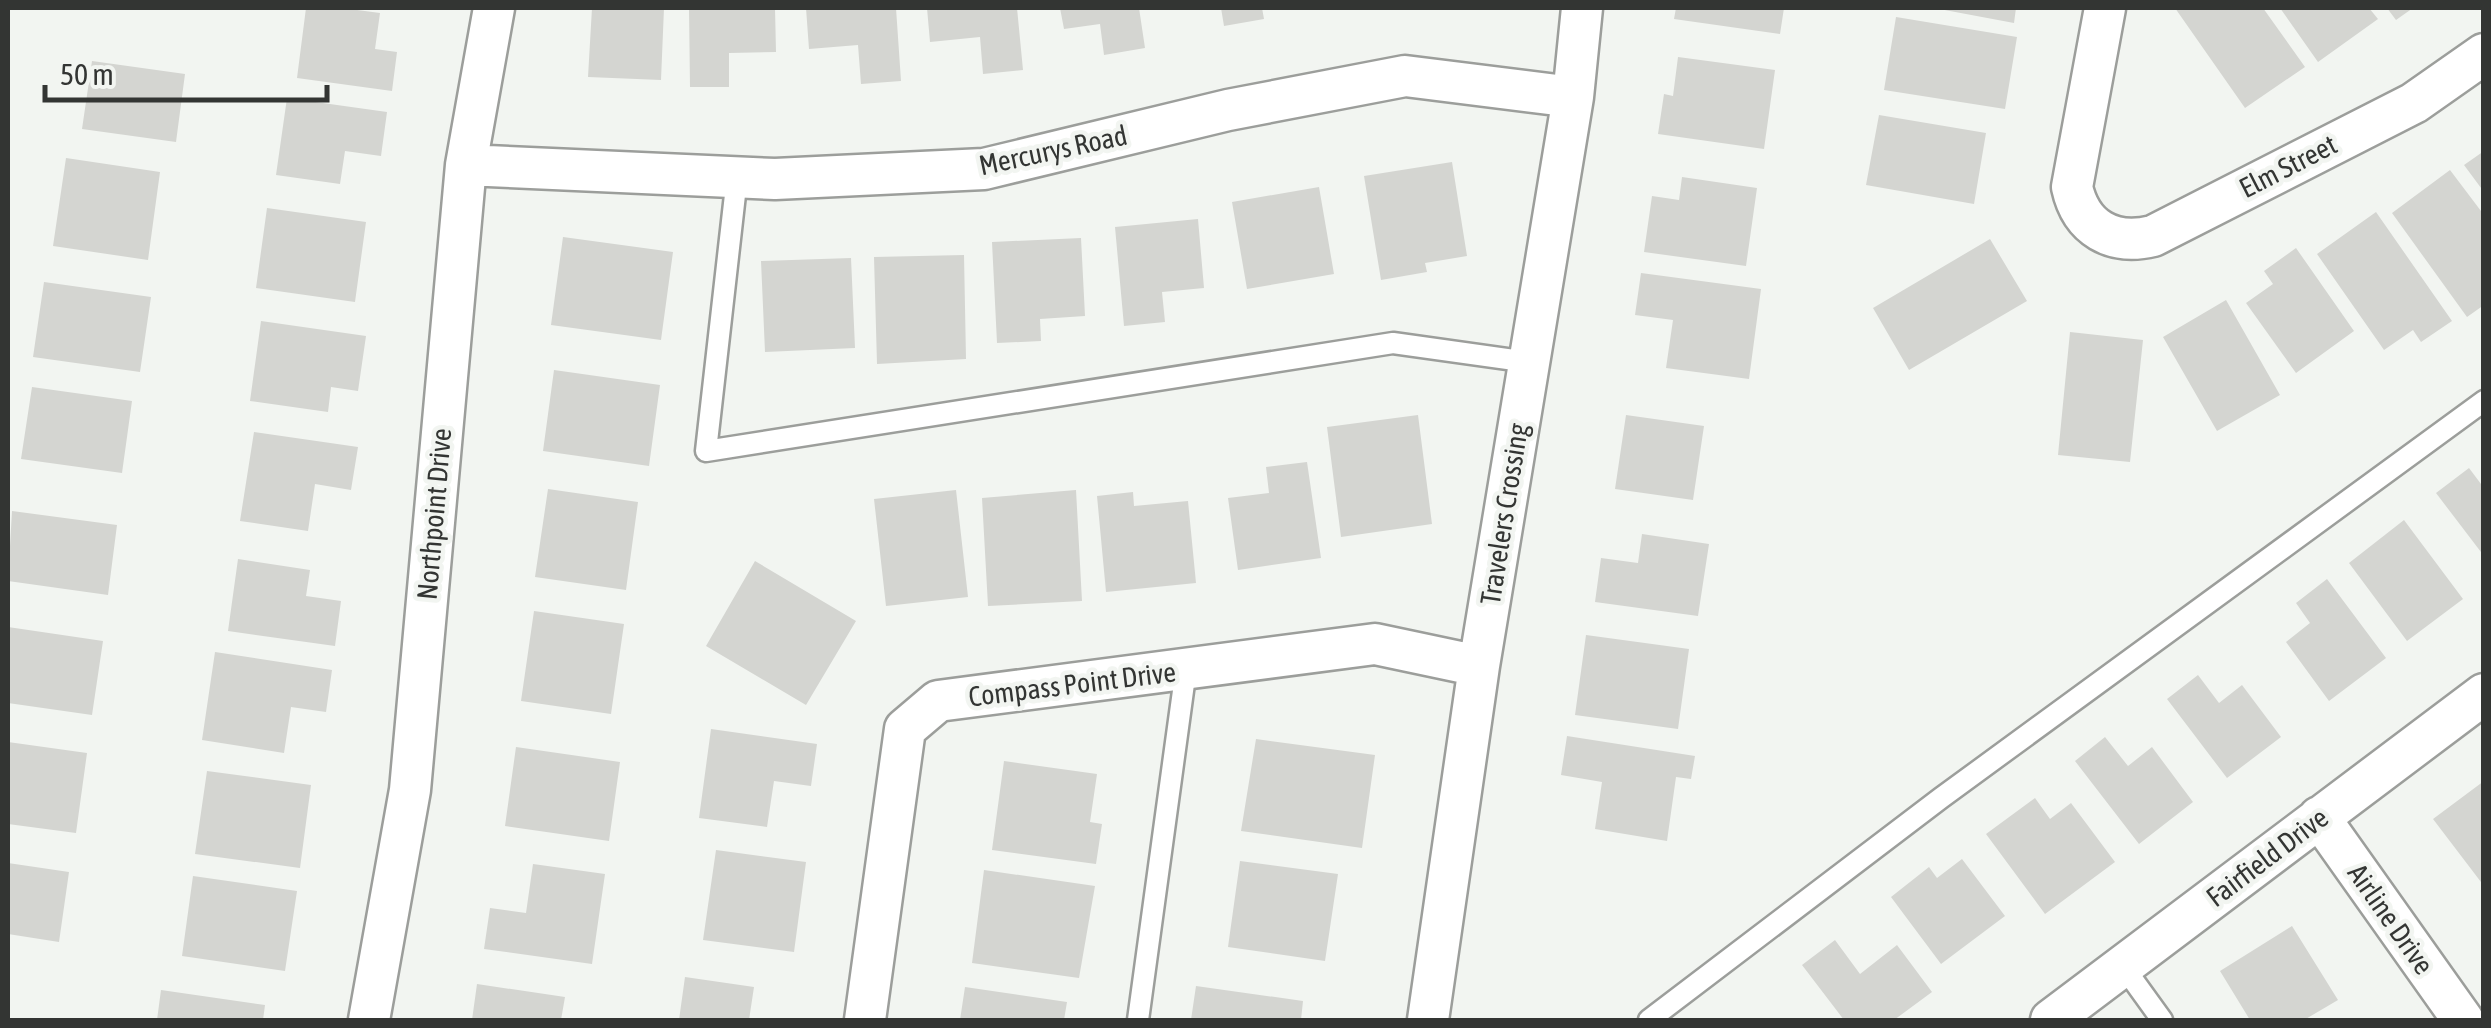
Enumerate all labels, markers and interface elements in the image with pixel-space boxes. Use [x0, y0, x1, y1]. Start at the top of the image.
scale bar [45, 40, 328, 102]
text: 50 m [60, 57, 114, 91]
street label: Mercurys Road [976, 119, 1130, 181]
street label: Elm Street [2234, 128, 2342, 204]
street label: Travelers Crossing [1474, 421, 1534, 607]
street label: Northpoint Drive [411, 427, 457, 601]
street label: Compass Point Drive [966, 655, 1178, 713]
street label: Fairfield Drive [2200, 801, 2334, 913]
street label: Airline Drive [2342, 858, 2440, 980]

